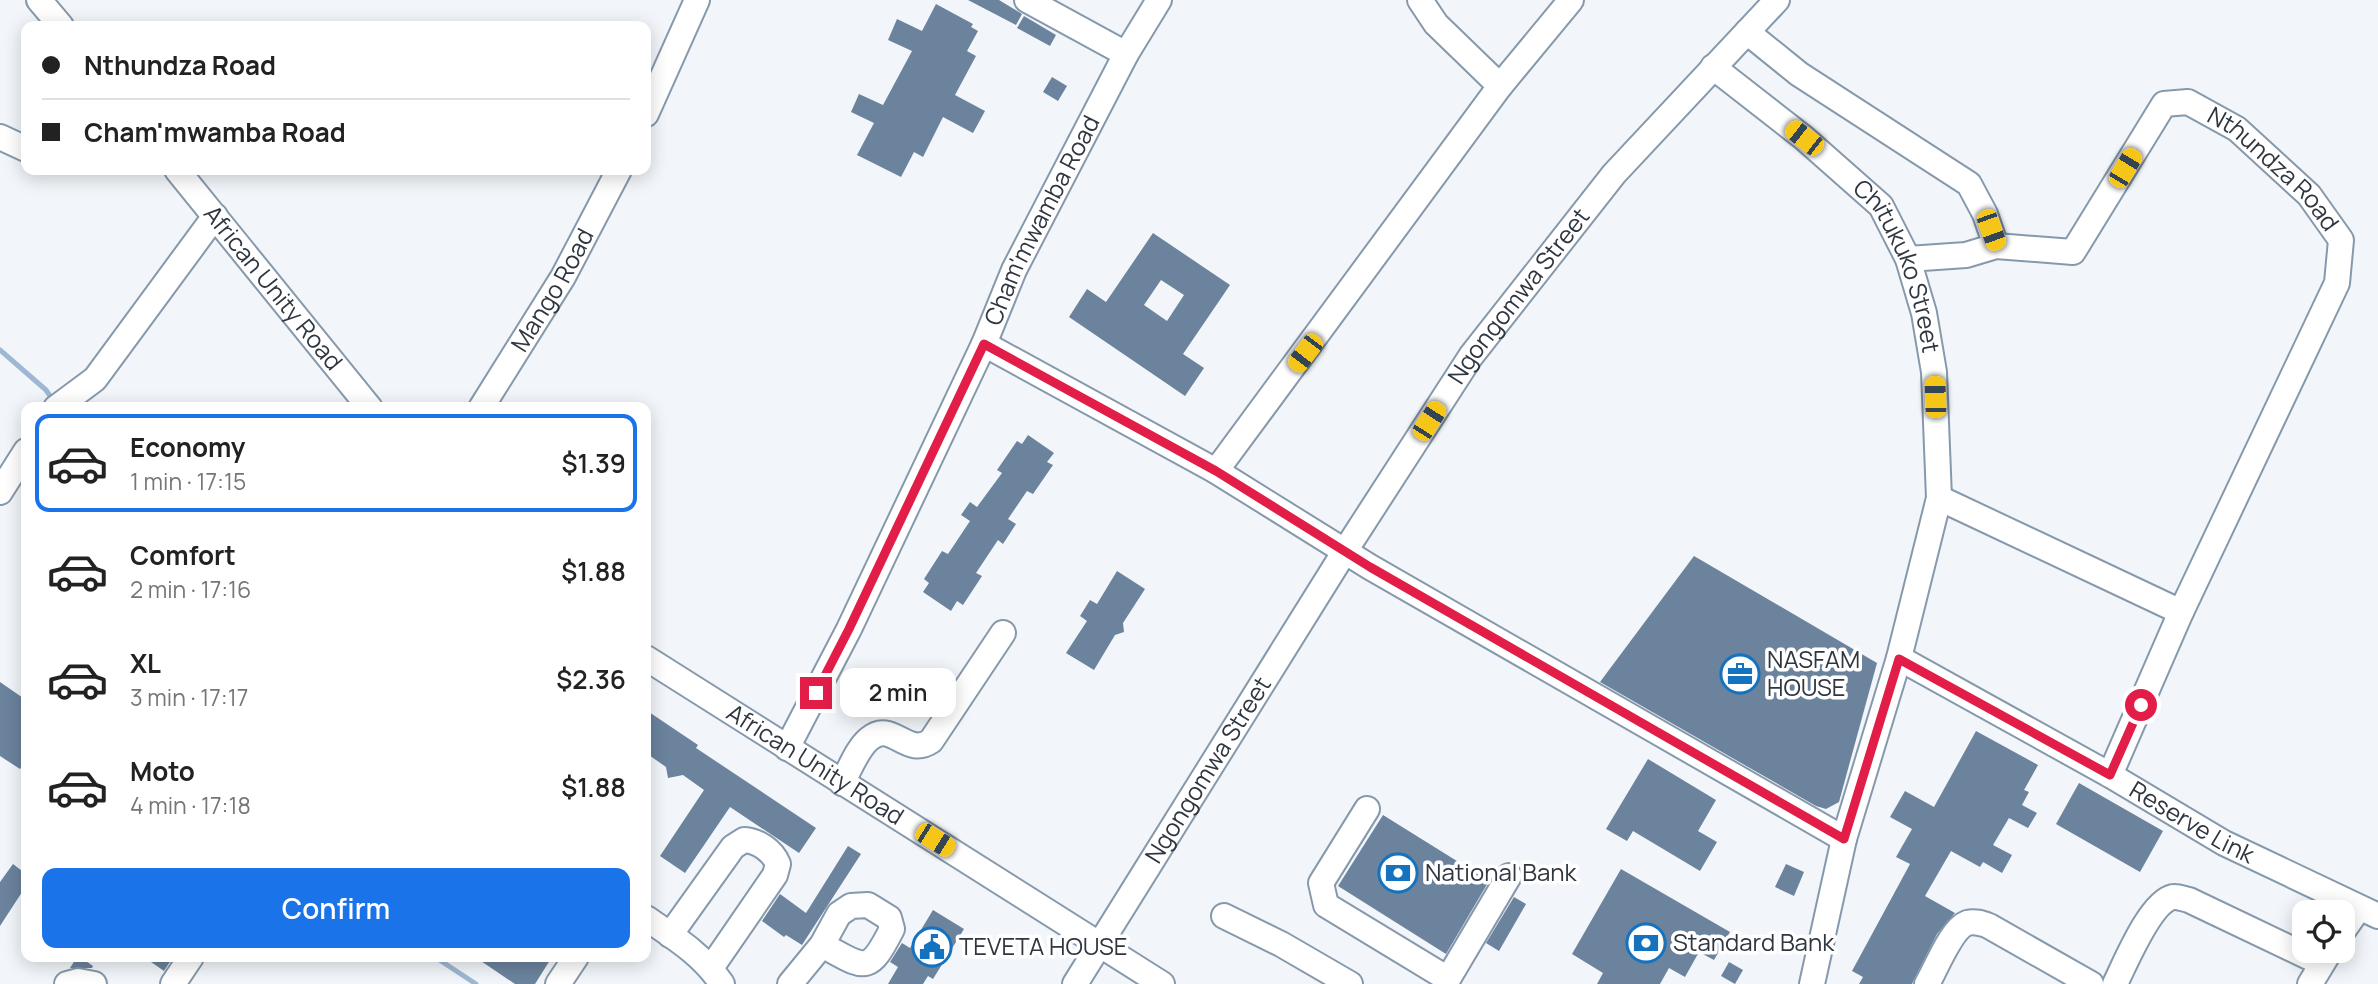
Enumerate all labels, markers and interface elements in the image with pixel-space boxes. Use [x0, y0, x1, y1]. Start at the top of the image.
text: Nthundza Road [84, 47, 276, 83]
street label: Nthundza Road [2202, 98, 2347, 237]
street label: Cham'mwamba Road [975, 109, 1106, 330]
text: Cham'mwamba Road [84, 114, 346, 150]
car [1781, 117, 1828, 159]
car [2106, 145, 2145, 191]
street label: Chitukuko Street [1847, 171, 1948, 355]
street label: African Unity Road [197, 198, 351, 377]
street label: Ngongomwa Street [1439, 200, 1596, 390]
car [1974, 207, 2009, 253]
street label: Mango Road [502, 222, 601, 357]
car [1284, 330, 1327, 376]
car [1924, 376, 1947, 418]
car [1409, 398, 1450, 444]
text: Economy [130, 429, 245, 465]
icon: car [46, 432, 109, 495]
text: $1.39 [562, 445, 626, 481]
text: 1 min · 17:15 [130, 465, 246, 497]
text: Comfort [130, 537, 236, 573]
icon: car [46, 540, 109, 603]
text: $1.88 [561, 553, 626, 589]
text: 2 min · 17:16 [130, 573, 251, 605]
place label: NASFAM HOUSE [1767, 642, 1860, 703]
text: XL [130, 645, 161, 681]
icon: car [46, 648, 109, 711]
office icon: NASFAM HOUSE [1719, 653, 1761, 695]
text: $2.36 [556, 661, 626, 697]
callout: 2 min [840, 668, 956, 718]
street label: Ngongomwa Street [1136, 670, 1278, 869]
text: 2 min [869, 676, 927, 708]
route end [800, 677, 832, 709]
text: 3 min · 17:17 [130, 681, 248, 713]
route start [2125, 689, 2157, 721]
street label: African Unity Road [721, 695, 911, 832]
text: Moto [130, 753, 195, 789]
icon: car [46, 756, 109, 819]
text: $1.88 [561, 769, 626, 805]
street label: Reserve Link [2124, 772, 2261, 871]
text: 4 min · 17:18 [130, 789, 251, 821]
car [912, 820, 959, 860]
bank icon: National Bank [1377, 852, 1419, 894]
place label: National Bank [1425, 855, 1577, 888]
button: Confirm [42, 868, 630, 948]
map controls [2292, 900, 2355, 963]
button: locate [2292, 900, 2355, 963]
bank icon: Standard Bank [1625, 922, 1667, 964]
place label: Standard Bank [1673, 925, 1835, 958]
public building icon: TEVETA HOUSE [911, 926, 953, 968]
place label: TEVETA HOUSE [959, 929, 1127, 962]

